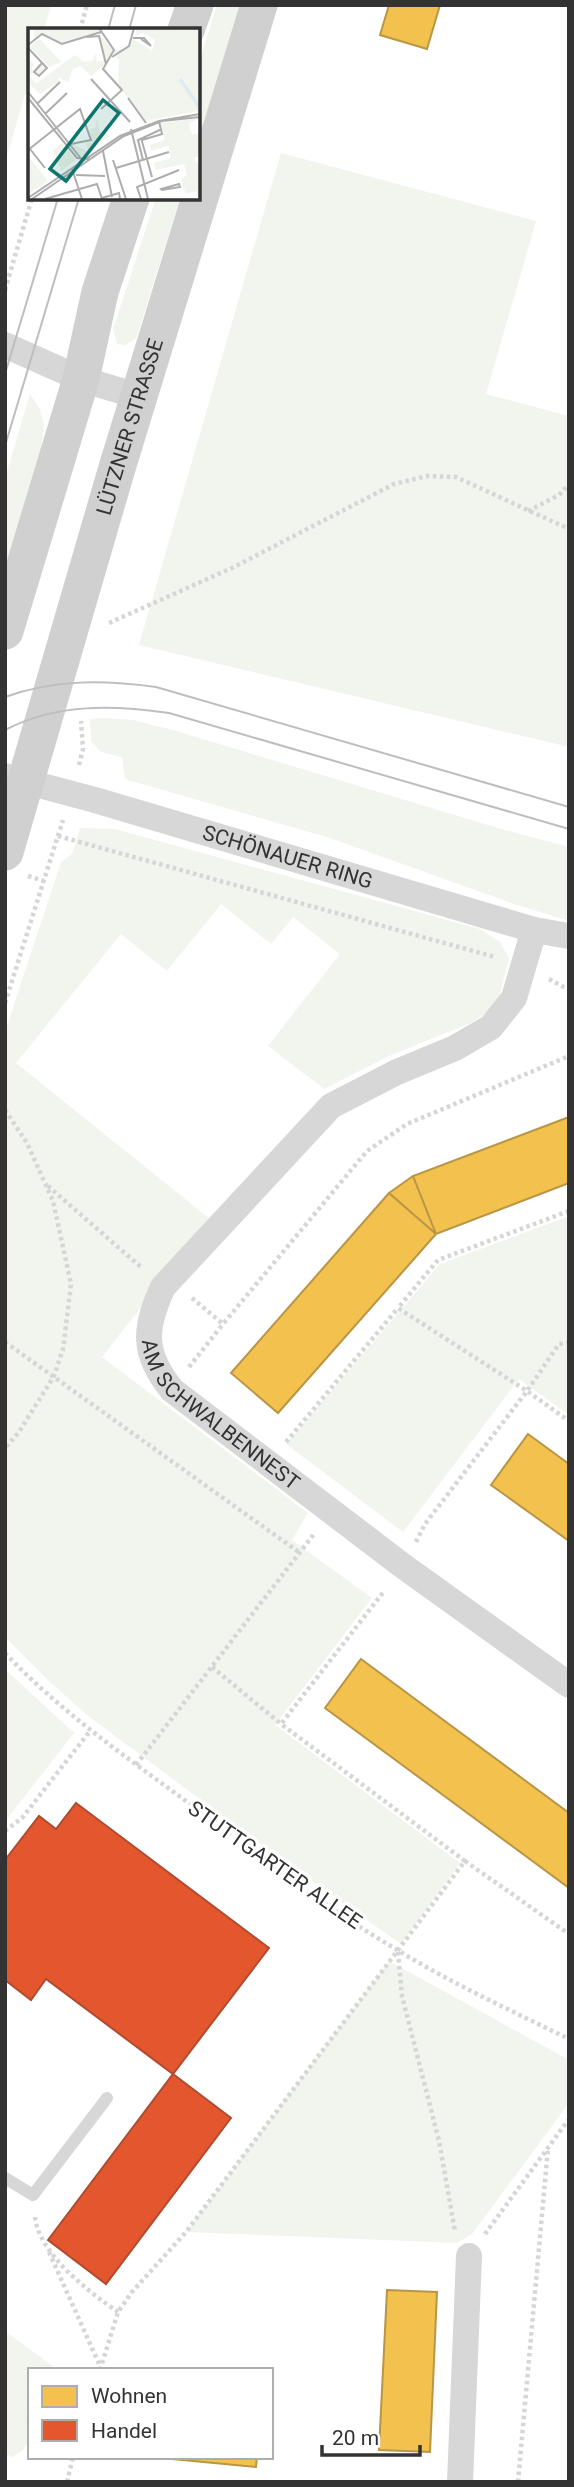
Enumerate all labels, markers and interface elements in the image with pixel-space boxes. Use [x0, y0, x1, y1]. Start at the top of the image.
inset map [28, 28, 200, 200]
street label: LÜTZNER STRASSE [92, 336, 168, 518]
street label: SCHÖNAUER RING [200, 821, 375, 894]
street label: AM SCHWALBENNEST [137, 1338, 305, 1495]
street label: STUTTGARTER ALLEE [184, 1796, 367, 1934]
legend [28, 2368, 273, 2459]
text: Wohnen [91, 2384, 167, 2408]
scale bar [322, 2414, 420, 2458]
text: Handel [91, 2419, 157, 2443]
text: 20 m [332, 2426, 379, 2450]

